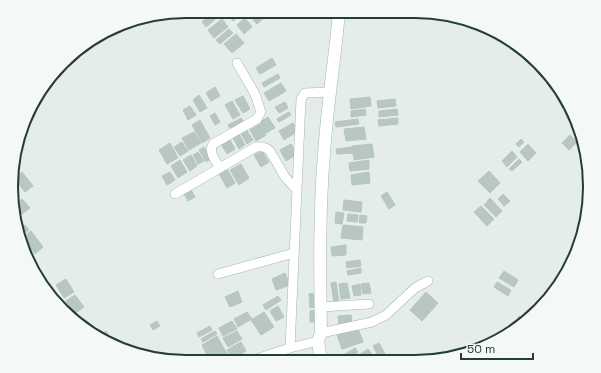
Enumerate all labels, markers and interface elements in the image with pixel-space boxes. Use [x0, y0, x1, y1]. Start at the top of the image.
scale bar [461, 335, 533, 361]
text: 50 m [467, 341, 495, 357]

